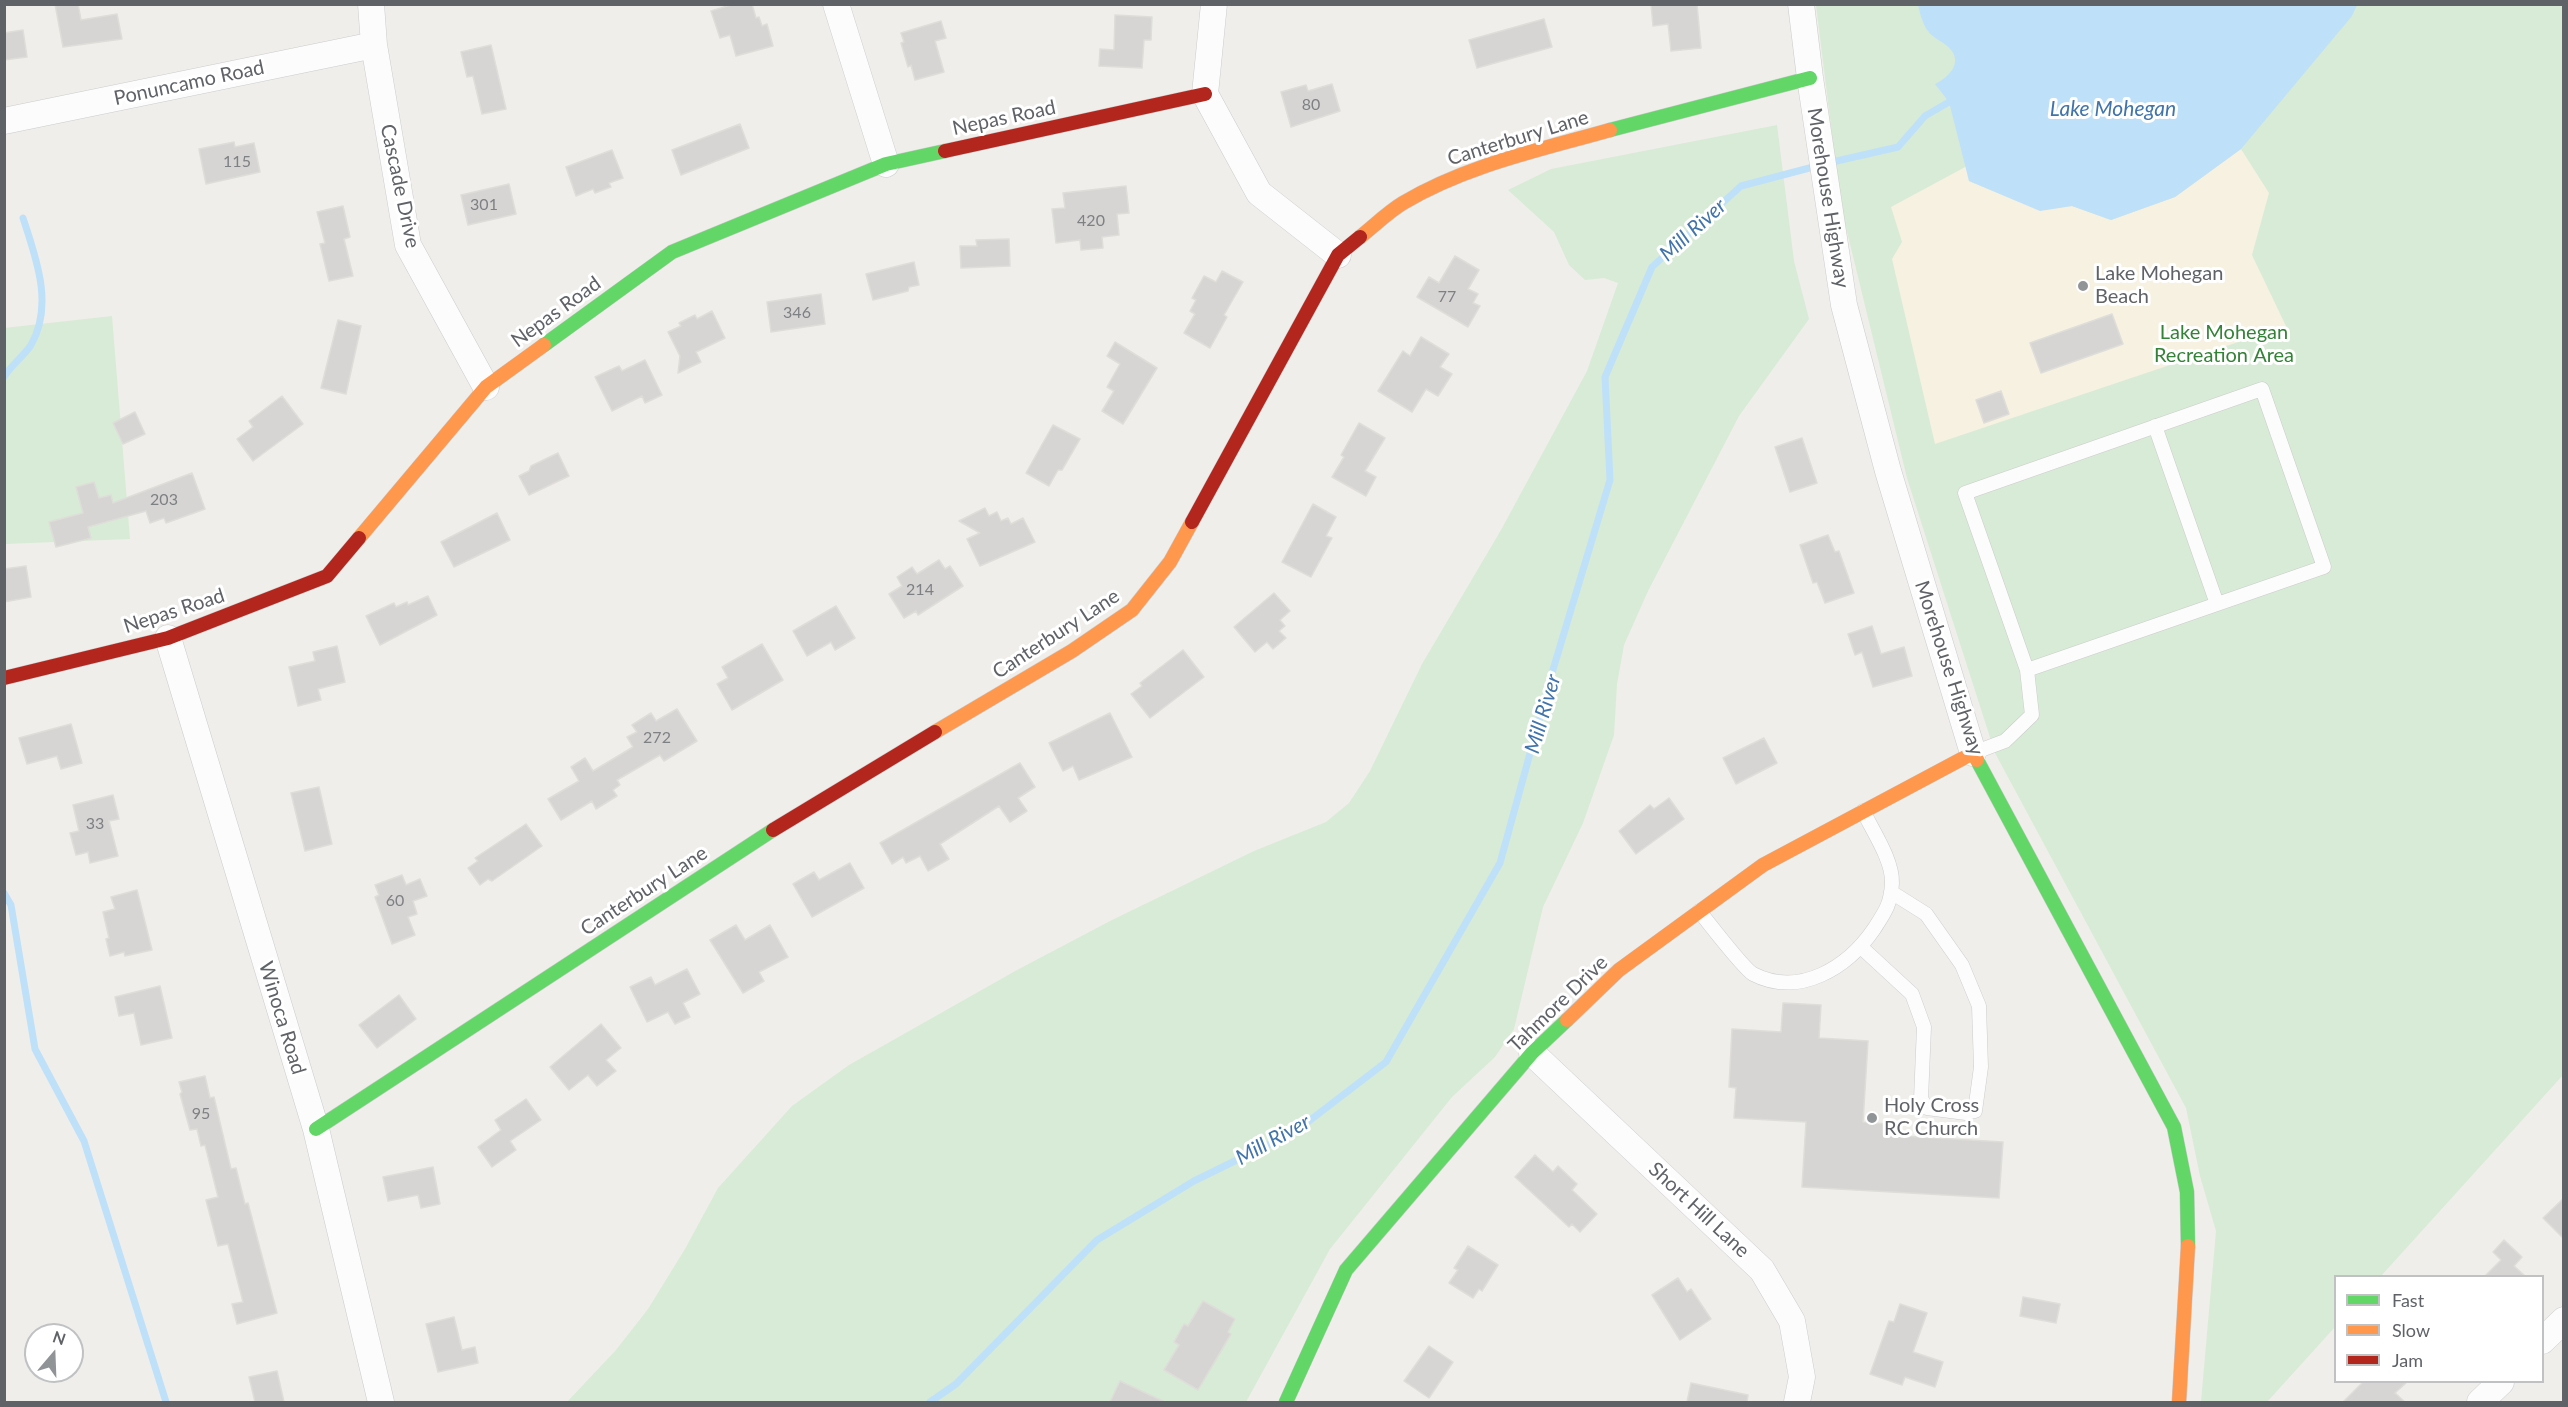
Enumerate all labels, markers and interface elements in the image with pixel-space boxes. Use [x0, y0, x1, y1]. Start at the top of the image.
street label: Ponuncamo Road [112, 55, 266, 111]
street label: Nepas Road [950, 95, 1058, 141]
house number: 80 [1302, 95, 1320, 115]
water label: Lake Mohegan [2050, 96, 2176, 122]
street label: Canterbury Lane [1445, 105, 1591, 171]
street label: Morehouse Highway [1802, 106, 1854, 290]
street label: Cascade Drive [375, 122, 425, 250]
house number: 115 [223, 152, 251, 172]
water label: Mill River [1654, 193, 1732, 267]
house number: 301 [470, 195, 498, 215]
house number: 420 [1077, 211, 1105, 231]
place label: Lake Mohegan Beach [2095, 262, 2223, 309]
street label: Nepas Road [507, 271, 605, 353]
marker: Lake Mohegan Beach [2076, 279, 2090, 293]
house number: 77 [1438, 287, 1456, 307]
house number: 346 [783, 303, 811, 323]
park label: Lake Mohegan Recreation Area [2154, 321, 2294, 368]
house number: 203 [150, 490, 178, 510]
street label: Morehouse Highway [1909, 578, 1989, 758]
house number: 214 [906, 580, 934, 600]
street label: Nepas Road [120, 583, 228, 639]
street label: Canterbury Lane [988, 584, 1124, 684]
water label: Mill River [1520, 672, 1566, 756]
house number: 272 [643, 728, 671, 748]
house number: 33 [86, 814, 104, 834]
street label: Canterbury Lane [576, 841, 712, 941]
house number: 60 [386, 891, 404, 911]
street label: Tahmore Drive [1503, 951, 1613, 1057]
street label: Winoca Road [253, 959, 311, 1077]
place label: Holy Cross RC Church [1884, 1094, 1979, 1141]
house number: 95 [192, 1104, 210, 1124]
water label: Mill River [1231, 1109, 1315, 1171]
marker: Holy Cross RC Church [1865, 1111, 1879, 1125]
street label: Short Hill Lane [1644, 1157, 1754, 1263]
legend [2334, 1275, 2544, 1383]
text: Fast [2392, 1289, 2424, 1311]
text: Slow [2392, 1319, 2430, 1341]
north arrow [24, 1323, 84, 1383]
text: N [50, 1326, 68, 1348]
text: Jam [2392, 1349, 2423, 1371]

